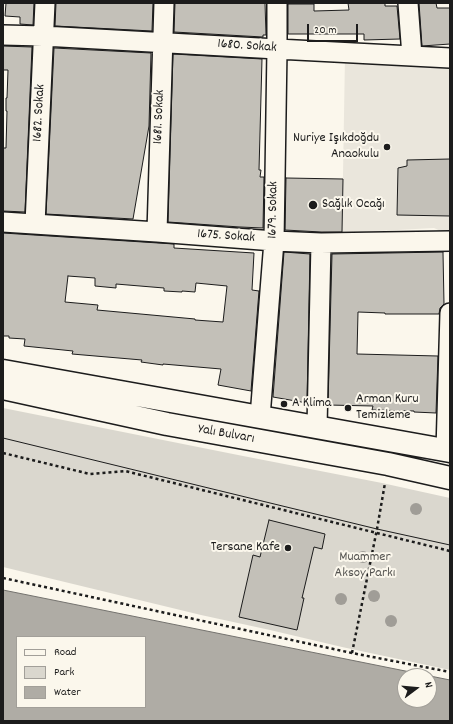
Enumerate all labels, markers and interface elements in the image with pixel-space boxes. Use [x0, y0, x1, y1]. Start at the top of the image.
scale bar [309, 16, 360, 42]
text: 20 m [314, 22, 337, 39]
street label: 1680. Sokak [217, 37, 277, 57]
street label: 1682. Sokak [30, 84, 50, 142]
street label: 1681. Sokak [151, 89, 169, 145]
place label: Nuriye Işıkdoğdu Anaokulu [293, 131, 379, 164]
marker: Nuriye Işıkdoğdu Anaokulu [382, 142, 392, 152]
street label: 1679. Sokak [265, 181, 283, 239]
place label: Sağlık Ocağı [322, 197, 385, 213]
marker: Sağlık Ocağı [307, 199, 319, 211]
street label: 1675. Sokak [197, 227, 255, 247]
place label: Arman Kuru Temizleme [356, 392, 418, 424]
place label: A Klima [292, 396, 331, 412]
marker: A Klima [279, 399, 289, 409]
marker: Arman Kuru Temizleme [343, 403, 353, 413]
street label: Yalı Bulvarı [196, 422, 256, 448]
place label: Tersane Kafe [211, 540, 280, 556]
marker: Tersane Kafe [283, 543, 293, 553]
park label: Muammer Aksoy Parkı [335, 550, 395, 582]
legend [16, 636, 146, 708]
text: Road [54, 644, 76, 661]
text: Park [54, 664, 74, 681]
north arrow [397, 668, 437, 708]
text: N [419, 680, 436, 690]
text: Water [54, 684, 81, 701]

